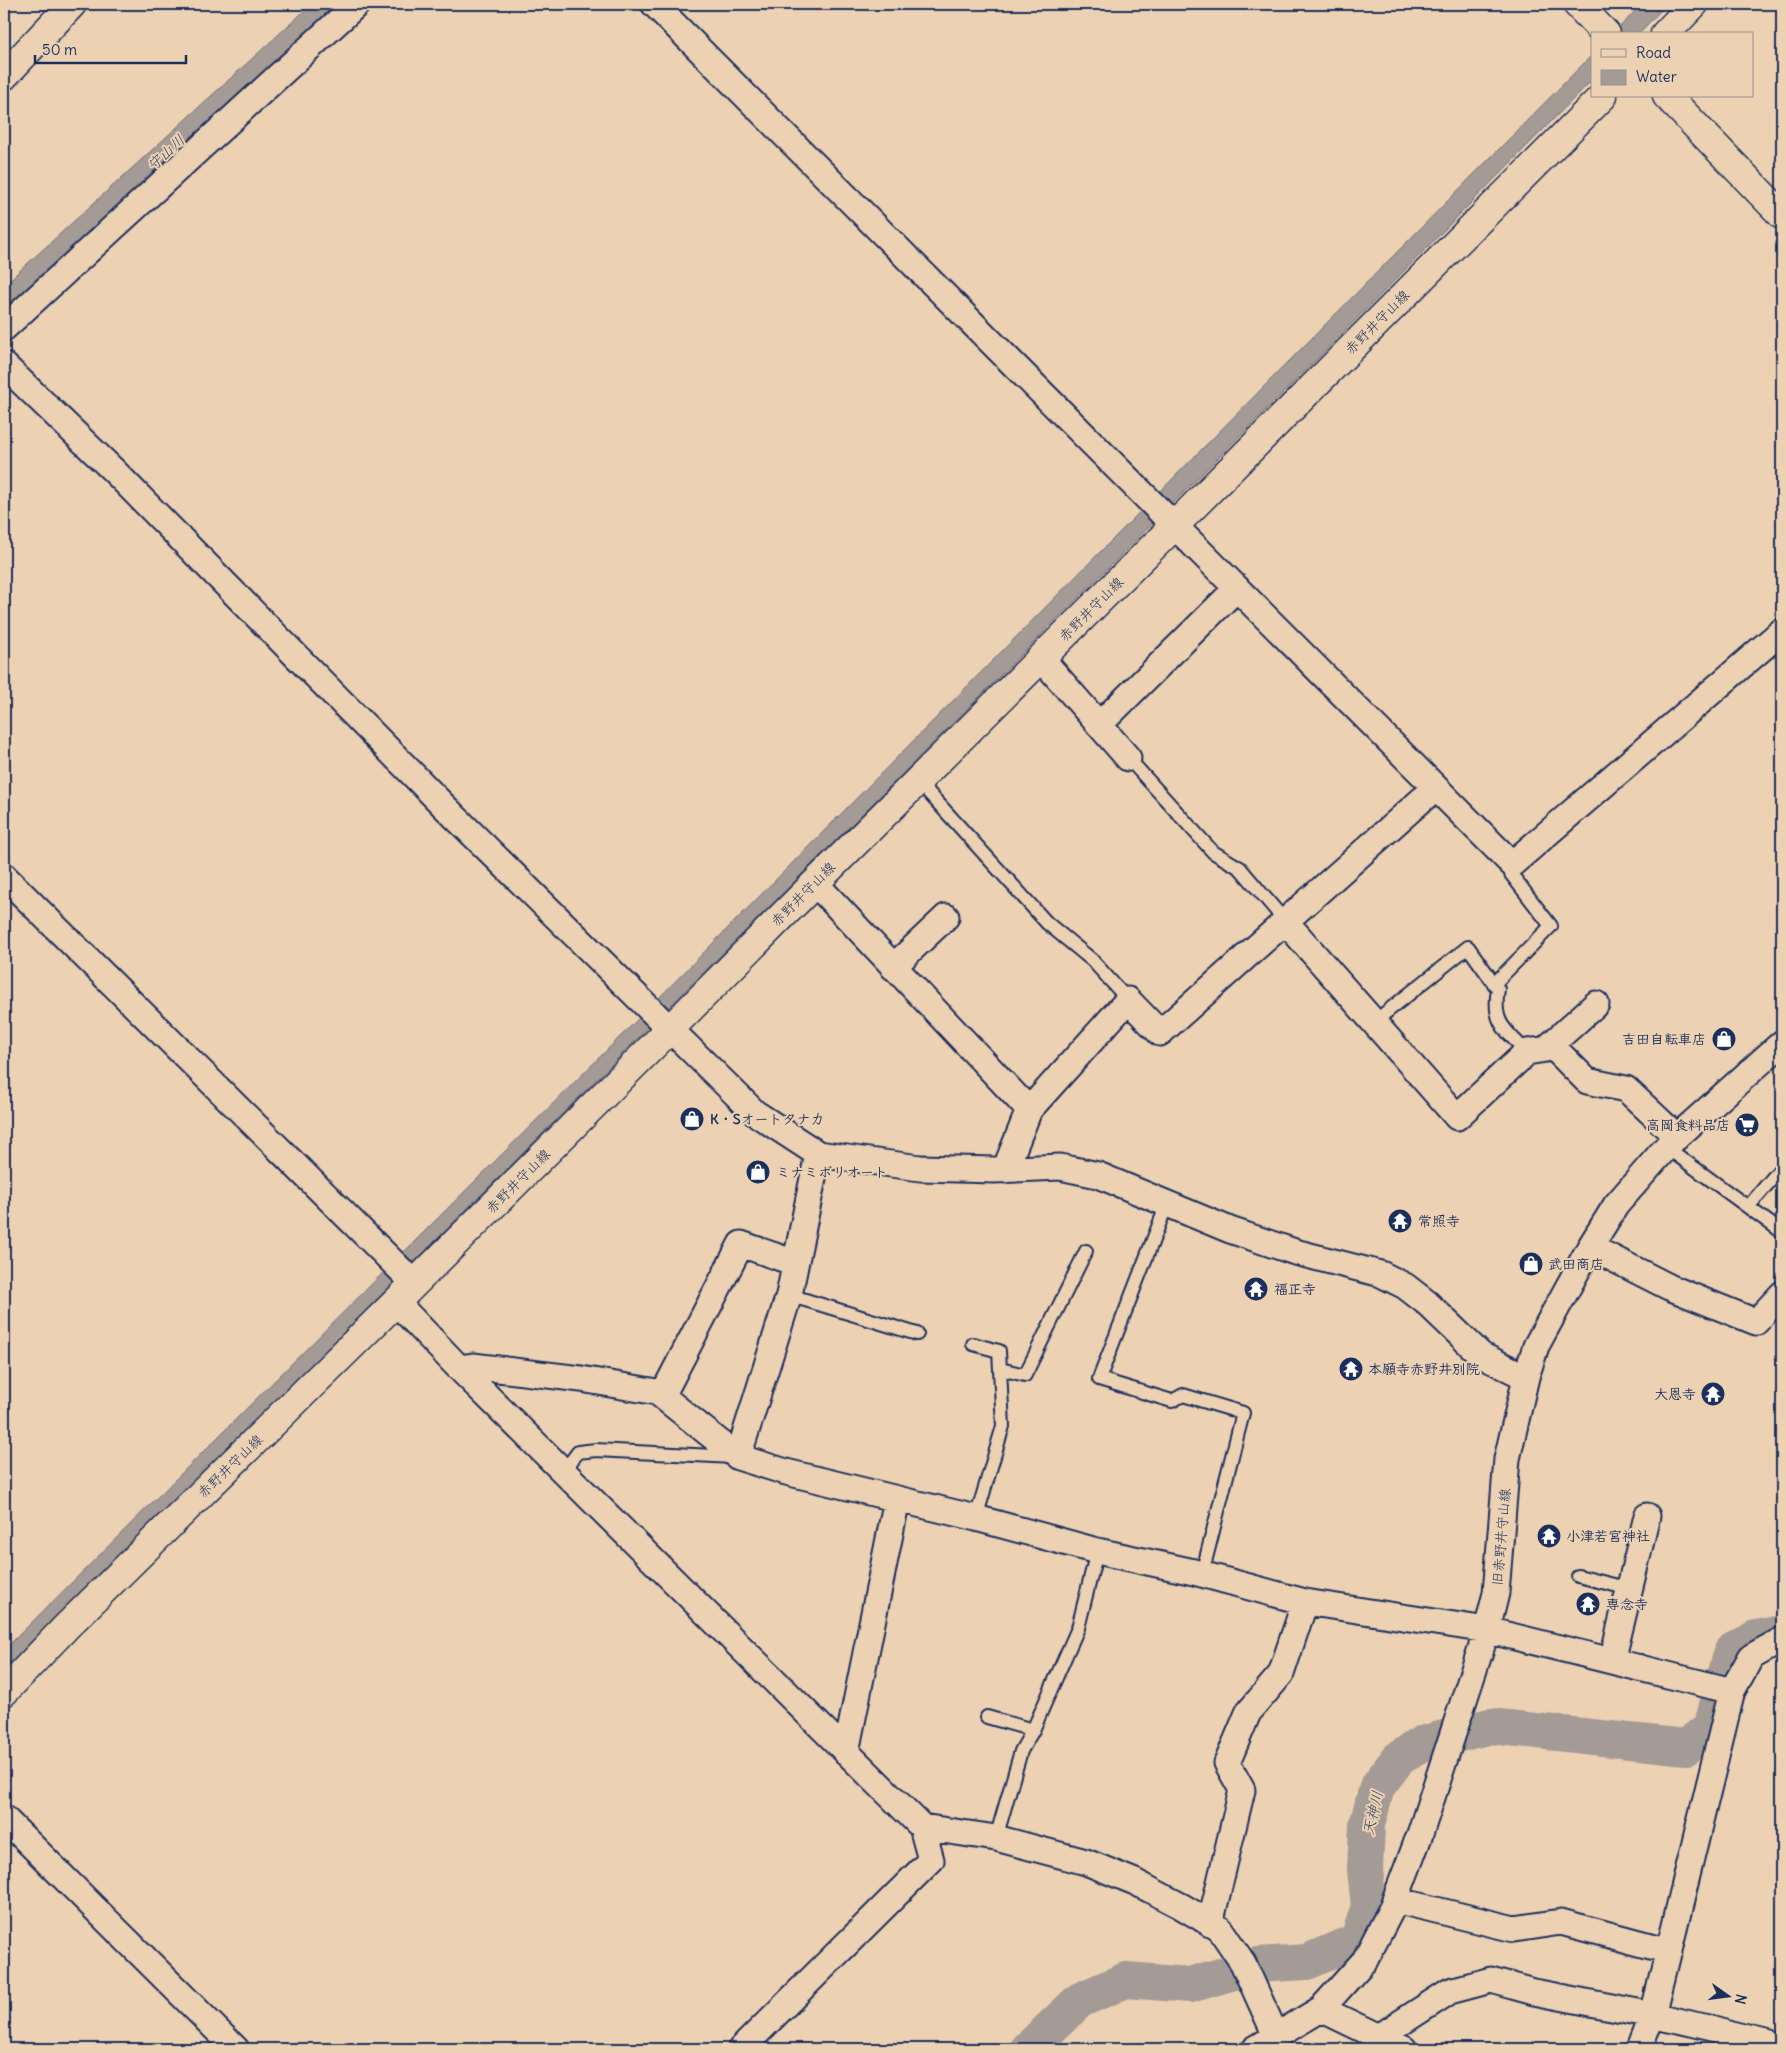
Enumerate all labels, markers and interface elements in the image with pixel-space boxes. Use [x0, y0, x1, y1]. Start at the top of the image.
scale bar [35, 32, 186, 64]
legend [1591, 32, 1754, 98]
text: 50 m [42, 40, 77, 59]
text: Road [1636, 43, 1671, 62]
text: Water [1636, 67, 1677, 86]
water label: 守山川 [143, 130, 189, 175]
street label: 赤野井守山線 [1341, 286, 1413, 358]
street label: 赤野井守山線 [1055, 573, 1127, 645]
street label: 赤野井守山線 [767, 858, 839, 930]
shop icon: 吉田自転車店 [1711, 1026, 1737, 1052]
place label: 吉田自転車店 [1622, 1030, 1706, 1048]
shop icon: K・Sオートタナカ [679, 1106, 705, 1132]
place label: K・Sオートタナカ [710, 1110, 824, 1128]
supermarket icon: 高岡食料品店 [1734, 1112, 1760, 1138]
place label: 高岡食料品店 [1646, 1116, 1730, 1134]
street label: 赤野井守山線 [482, 1145, 554, 1217]
shop icon: ミナミボリオート [745, 1159, 771, 1185]
place label: ミナミボリオート [776, 1163, 888, 1181]
temple icon: 常照寺 [1387, 1208, 1413, 1234]
place label: 常照寺 [1418, 1212, 1460, 1230]
shop icon: 武田商店 [1518, 1251, 1544, 1277]
place label: 武田商店 [1548, 1255, 1604, 1273]
temple icon: 福正寺 [1243, 1276, 1269, 1302]
place label: 福正寺 [1274, 1280, 1316, 1298]
temple icon: 本願寺赤野井別院 [1338, 1356, 1364, 1382]
place label: 本願寺赤野井別院 [1368, 1360, 1480, 1378]
temple icon: 大恩寺 [1700, 1381, 1726, 1407]
place label: 大恩寺 [1654, 1385, 1696, 1403]
street label: 赤野井守山線 [194, 1430, 266, 1502]
street label: 旧赤野井守山線 [1488, 1487, 1514, 1587]
temple icon: 小津若宮神社 [1536, 1523, 1562, 1549]
place label: 小津若宮神社 [1566, 1527, 1650, 1545]
temple icon: 専念寺 [1575, 1591, 1601, 1617]
place label: 専念寺 [1606, 1595, 1648, 1613]
water label: 天神川 [1358, 1789, 1387, 1837]
north arrow [1704, 1970, 1754, 2020]
text: N [1731, 1992, 1751, 2006]

